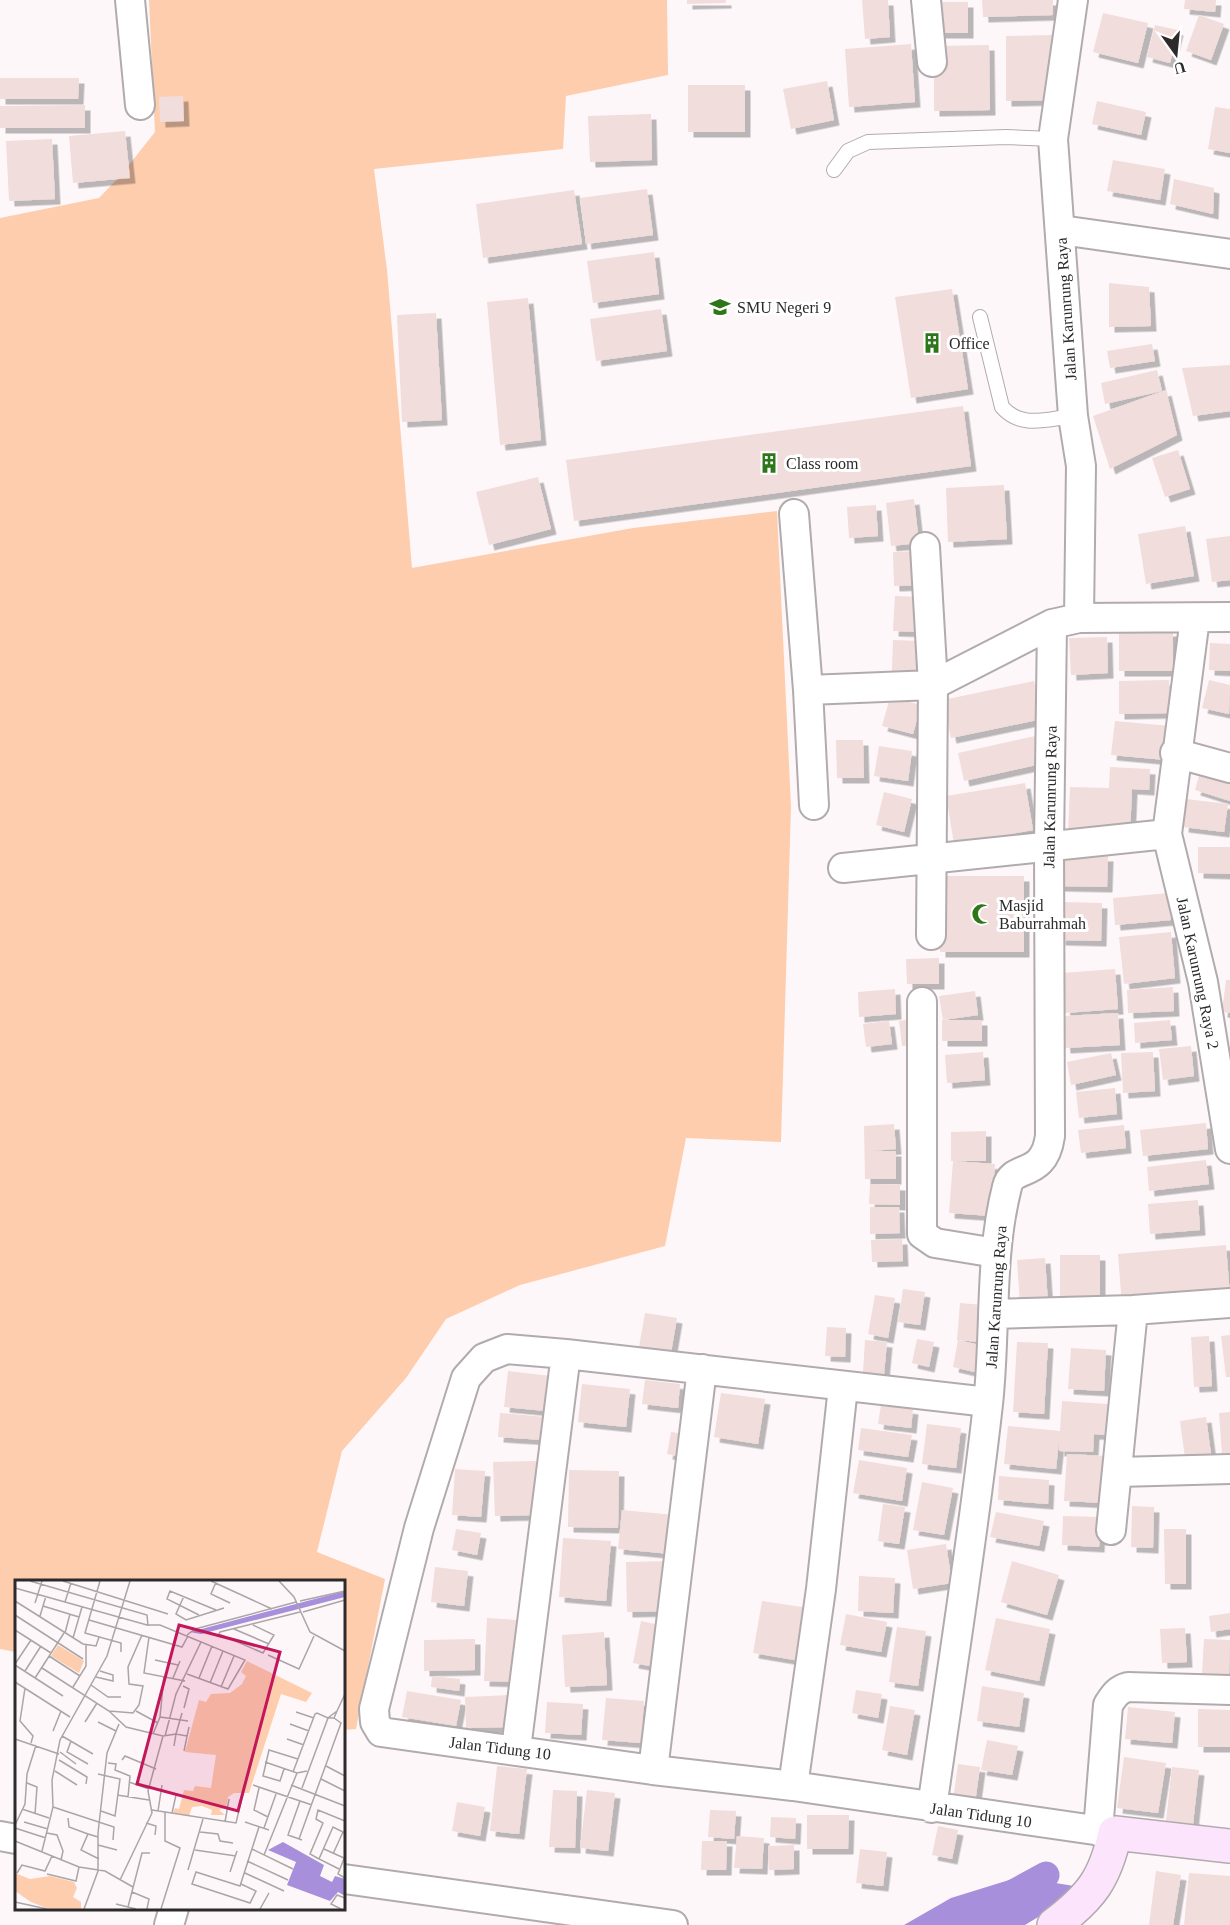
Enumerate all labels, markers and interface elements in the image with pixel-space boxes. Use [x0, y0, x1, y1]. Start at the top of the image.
north arrow [1146, 24, 1206, 84]
text: U [1172, 58, 1188, 78]
street label: Jalan Karunrung Raya [1053, 237, 1080, 381]
school or university icon: SMU Negeri 9 [708, 295, 732, 319]
place label: SMU Negeri 9 [737, 299, 831, 317]
building icon: Office [920, 331, 944, 355]
place label: Office [949, 335, 990, 352]
building icon: Class room [757, 451, 781, 475]
place label: Class room [786, 455, 859, 472]
street label: Jalan Karunrung Raya [1040, 725, 1061, 869]
street label: Jalan Karunrung Raya 2 [1173, 895, 1222, 1051]
place label: Masjid Baburrahmah [999, 897, 1086, 932]
mosque icon: Masjid Baburrahmah [970, 902, 994, 926]
street label: Jalan Karunrung Raya [983, 1225, 1010, 1369]
inset map [15, 1580, 345, 1910]
street label: Jalan Tidung 10 [448, 1733, 552, 1764]
street label: Jalan Tidung 10 [929, 1799, 1033, 1832]

